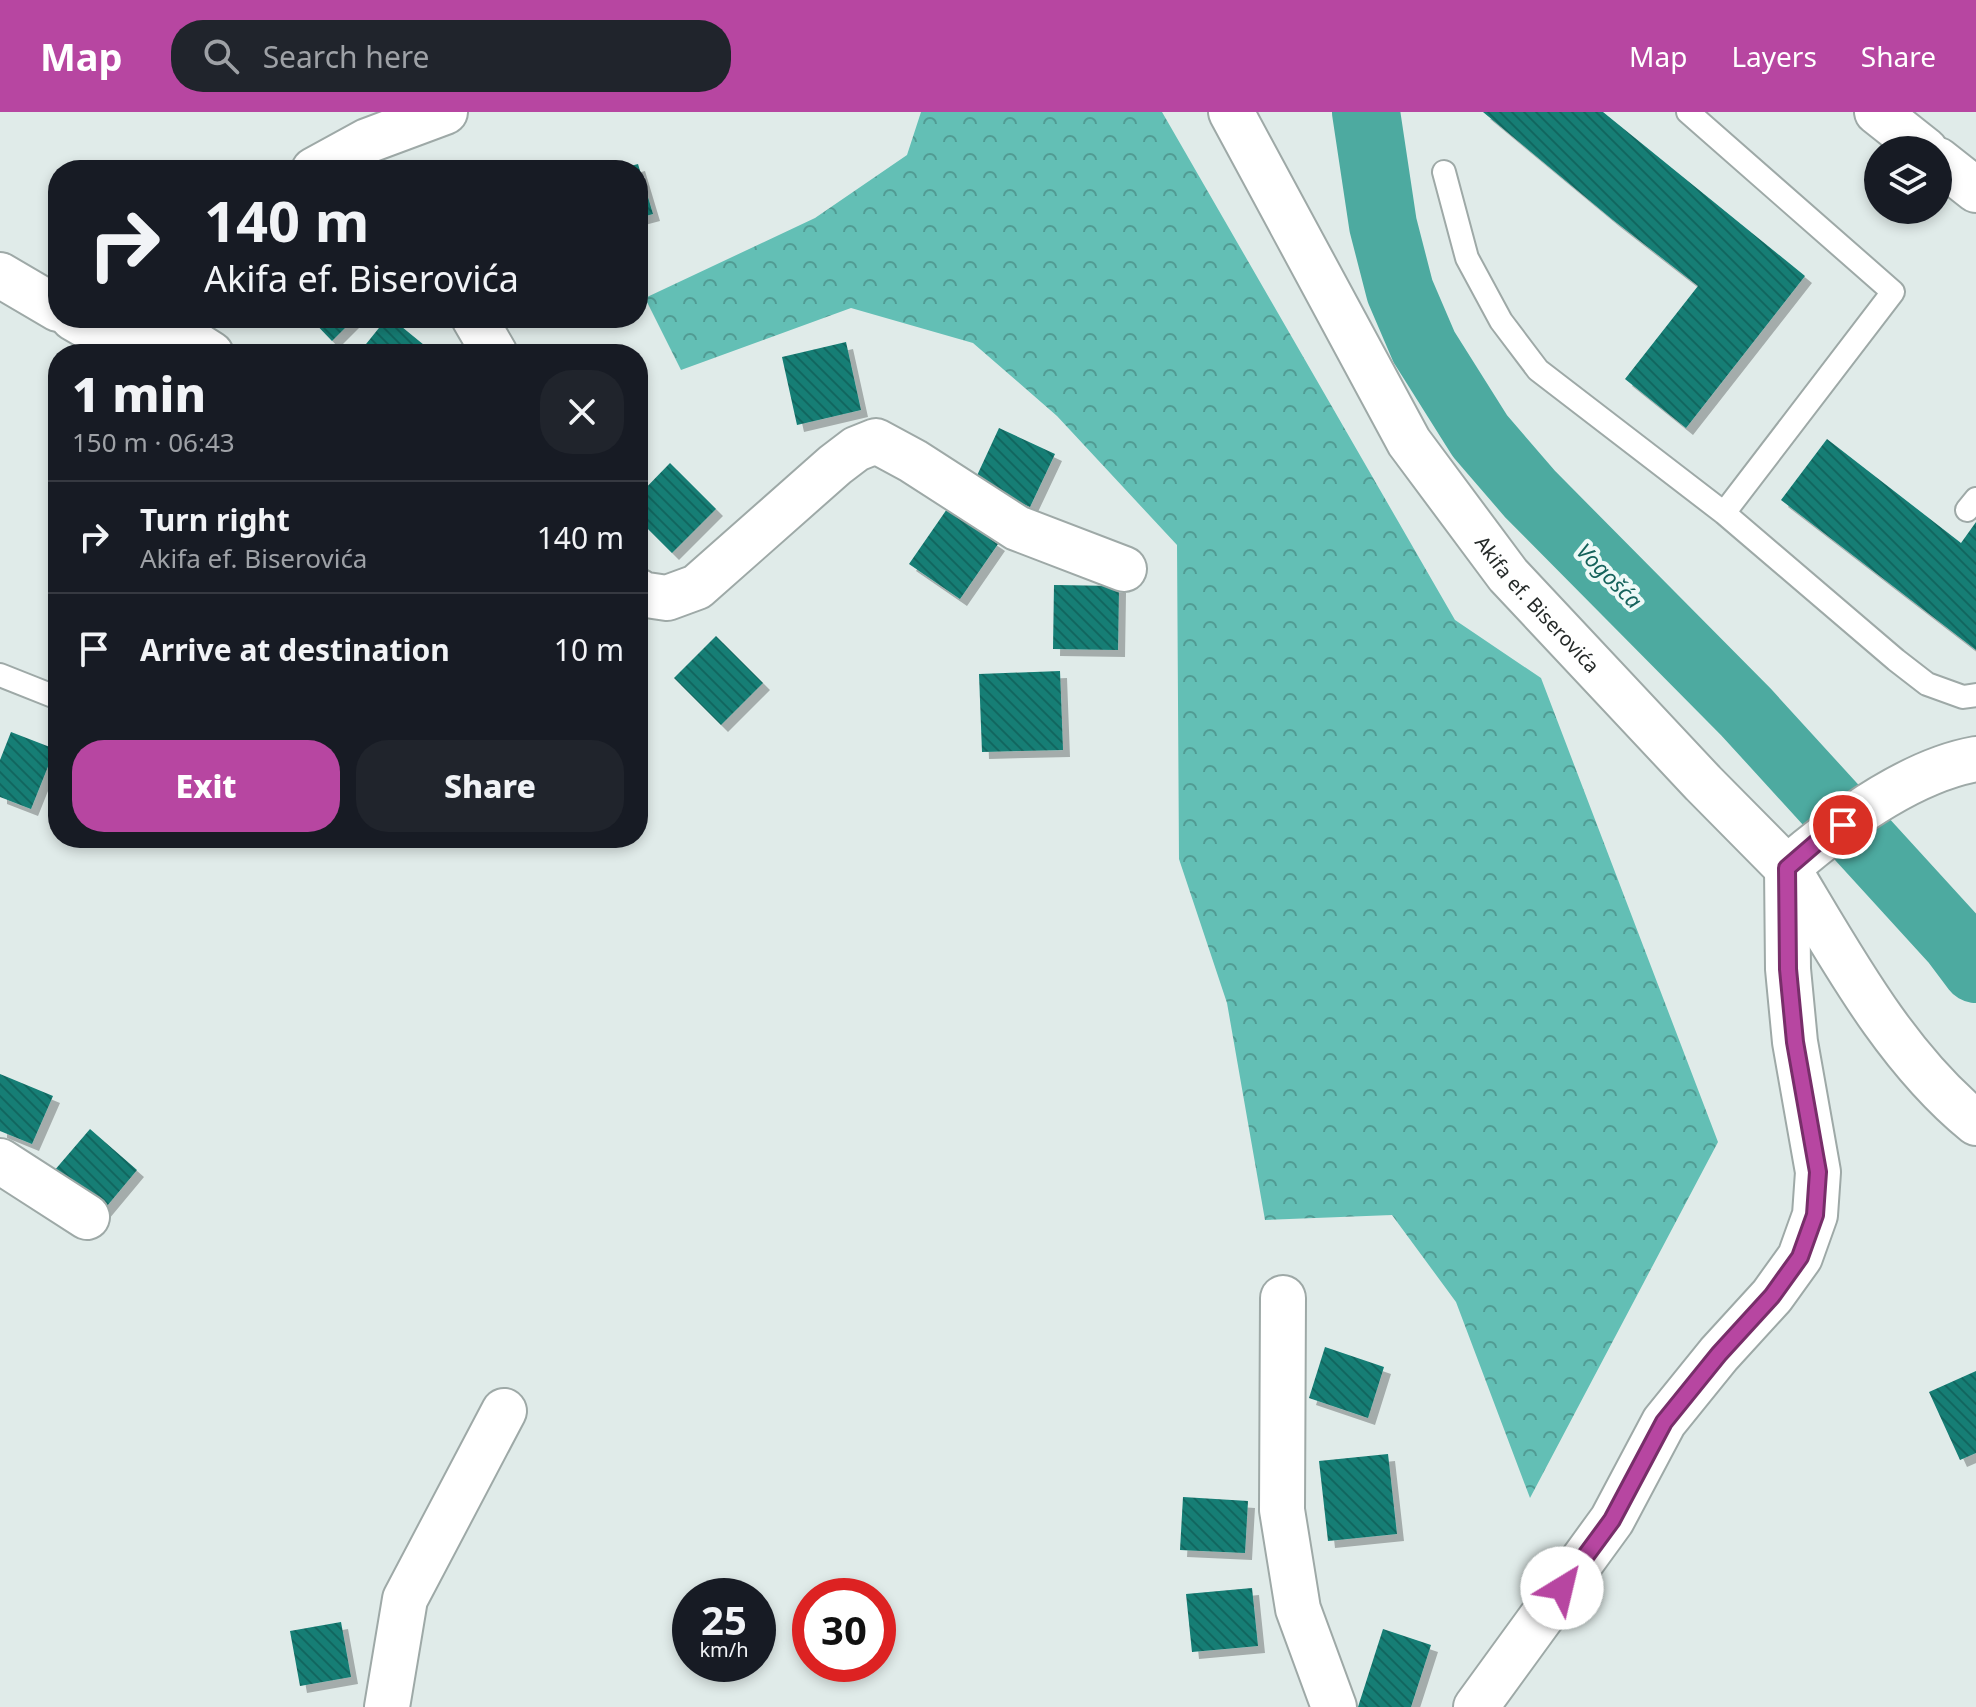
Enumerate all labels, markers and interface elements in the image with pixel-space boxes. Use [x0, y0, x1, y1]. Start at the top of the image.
search box [171, 20, 731, 92]
text: Map [40, 30, 123, 82]
icon: search [199, 34, 243, 78]
text: Search here [263, 36, 430, 77]
text: Map [1629, 37, 1687, 75]
text: Layers [1731, 37, 1817, 75]
text: Share [1861, 37, 1936, 75]
map controls [1864, 136, 1952, 224]
button: layers [1864, 136, 1952, 224]
text: 140 m [204, 182, 369, 258]
icon: right [72, 192, 176, 296]
text: Akifa ef. Biserovića [204, 254, 519, 303]
text: 1 min [72, 361, 206, 426]
button: close [540, 370, 624, 454]
text: 150 m · 06:43 [72, 424, 235, 460]
text: Turn right [140, 499, 290, 540]
icon: right [72, 515, 116, 559]
text: 140 m [537, 517, 624, 558]
street label: Akifa ef. Biserovića [1470, 530, 1606, 678]
water label: Vogošća [1571, 536, 1650, 615]
text: Akifa ef. Biserovića [140, 540, 367, 576]
icon: arrive [72, 627, 116, 671]
text: Arrive at destination [140, 629, 450, 670]
text: 10 m [554, 629, 624, 670]
button: Exit [72, 740, 340, 832]
button: Share [356, 740, 624, 832]
pin [1809, 791, 1877, 859]
icon: arrive [1821, 803, 1865, 847]
position arrow [1520, 1546, 1604, 1630]
speed limit sign: 30 [792, 1578, 896, 1682]
text: 25 [701, 1592, 747, 1647]
text: km/h [699, 1636, 749, 1663]

